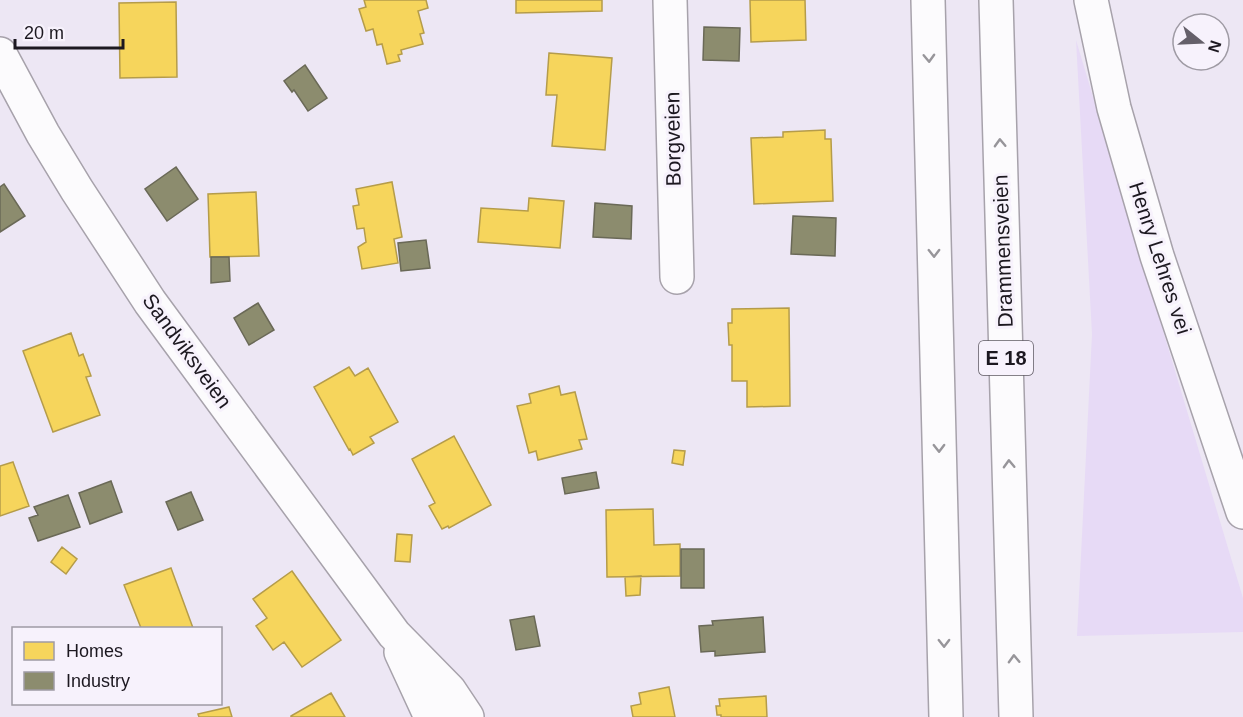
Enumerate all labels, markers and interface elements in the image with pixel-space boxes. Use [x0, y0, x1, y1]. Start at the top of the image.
scale bar [15, 12, 123, 50]
north arrow [1171, 12, 1231, 72]
text: 20 m [24, 23, 64, 43]
text: N [1205, 38, 1225, 55]
one-way arrow [923, 54, 935, 63]
street label: Borgveien [660, 92, 685, 186]
one-way arrow [994, 138, 1006, 147]
street label: Drammensveien [988, 174, 1017, 328]
street label: Henry Lehres vei [1125, 179, 1196, 337]
one-way arrow [928, 249, 941, 258]
street label: Sandviksveien [138, 289, 237, 412]
road number: E 18 [979, 341, 1033, 375]
one-way arrow [933, 444, 946, 453]
one-way arrow [1002, 459, 1015, 468]
legend [12, 627, 222, 705]
one-way arrow [938, 639, 951, 648]
text: Homes [66, 641, 123, 661]
one-way arrow [1008, 654, 1020, 663]
text: Industry [66, 671, 130, 691]

